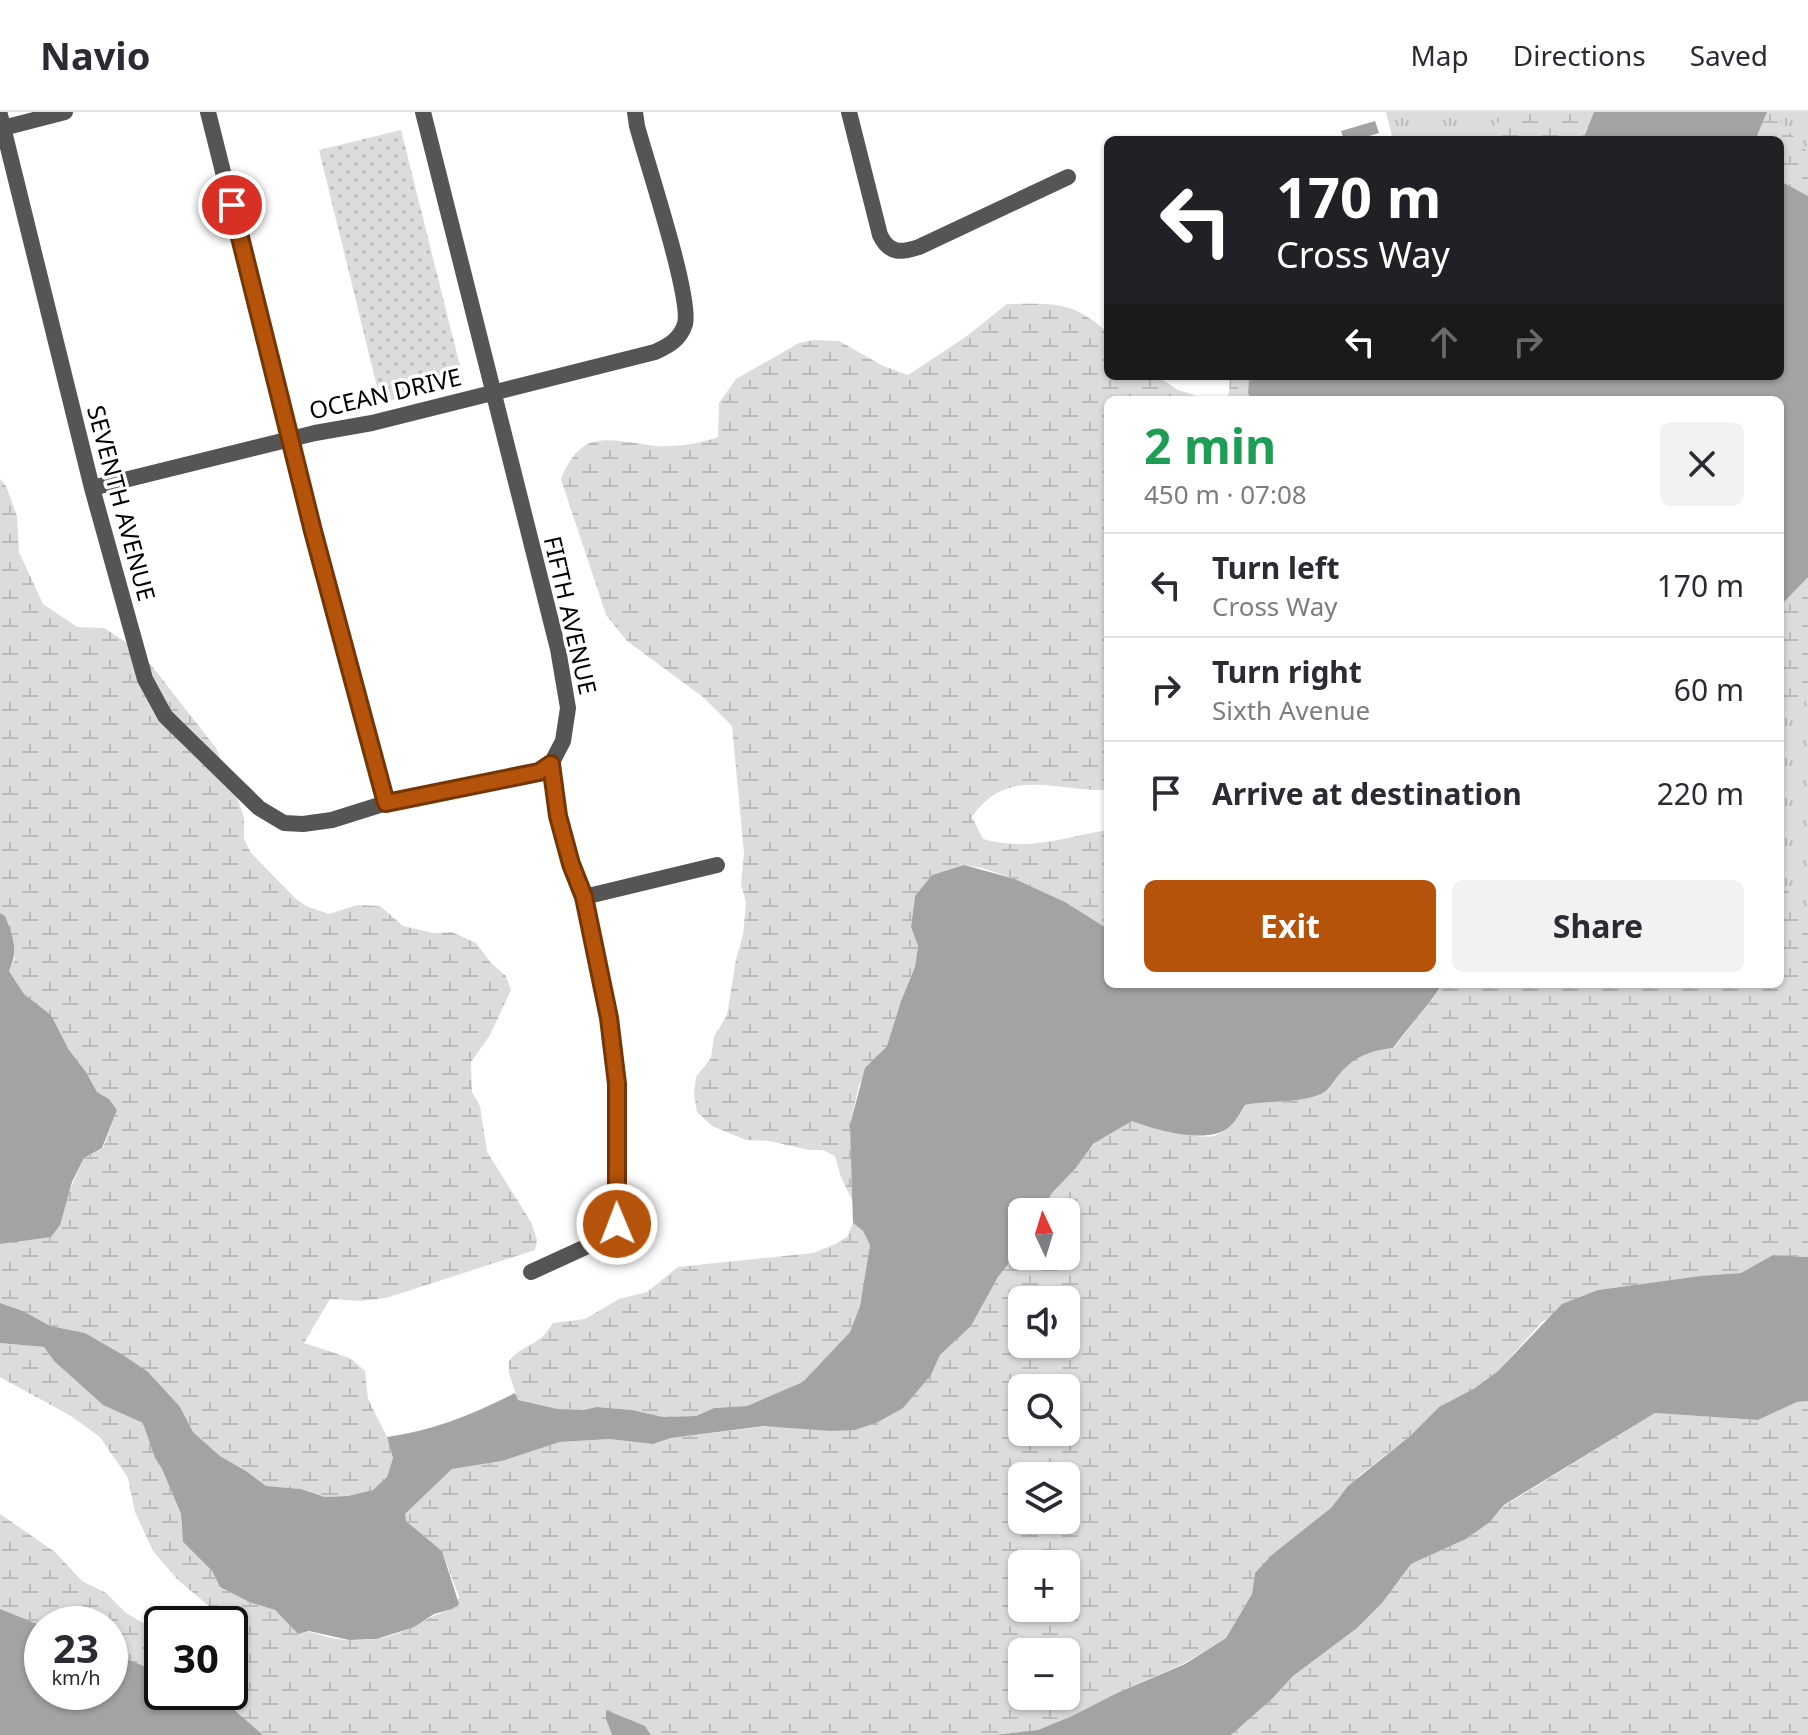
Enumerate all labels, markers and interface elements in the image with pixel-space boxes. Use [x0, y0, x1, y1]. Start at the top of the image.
text: Navio [40, 29, 150, 81]
text: Map [1410, 36, 1469, 74]
text: Directions [1513, 36, 1646, 74]
text: Saved [1690, 36, 1768, 74]
text: 170 m [1276, 158, 1441, 234]
icon: left [1144, 168, 1248, 272]
pin [198, 171, 266, 239]
icon: arrive [210, 183, 254, 227]
text: Cross Way [1276, 230, 1450, 279]
icon: left [1338, 320, 1382, 364]
icon: ahead [1422, 320, 1466, 364]
icon: right [1506, 320, 1550, 364]
street label: OCEAN DRIVE [306, 359, 464, 427]
street label: SEVENTH AVENUE [80, 402, 164, 604]
text: 2 min [1144, 413, 1276, 478]
button: close [1660, 422, 1744, 506]
text: 450 m · 07:08 [1144, 476, 1307, 512]
street label: FIFTH AVENUE [537, 533, 605, 697]
text: Turn left [1212, 547, 1340, 588]
icon: left [1144, 563, 1188, 607]
text: 170 m [1657, 565, 1744, 606]
text: Cross Way [1212, 588, 1338, 624]
text: Turn right [1212, 651, 1362, 692]
icon: right [1144, 667, 1188, 711]
text: 60 m [1674, 669, 1744, 710]
text: Sixth Avenue [1212, 692, 1370, 728]
icon: arrive [1144, 771, 1188, 815]
text: Arrive at destination [1212, 773, 1522, 814]
text: 220 m [1657, 773, 1744, 814]
button: Exit [1144, 880, 1436, 972]
button: Share [1452, 880, 1744, 972]
position arrow [575, 1182, 659, 1266]
north arrow [1008, 1198, 1080, 1270]
map controls [1008, 1198, 1080, 1710]
button: sound [1008, 1286, 1080, 1358]
button: search [1008, 1374, 1080, 1446]
button: layers [1008, 1462, 1080, 1534]
button: + [1008, 1550, 1080, 1622]
speed limit sign: 30 [144, 1606, 248, 1710]
text: 23 [53, 1620, 99, 1675]
button: − [1008, 1638, 1080, 1710]
text: km/h [51, 1664, 101, 1691]

